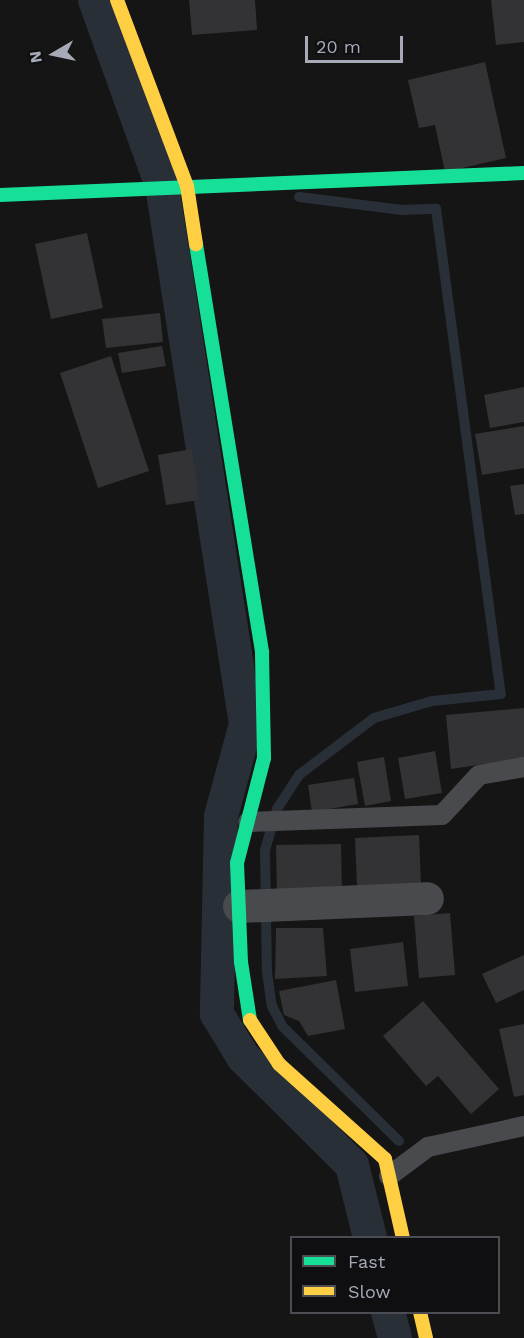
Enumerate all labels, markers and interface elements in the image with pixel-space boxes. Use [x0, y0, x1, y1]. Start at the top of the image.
north arrow [24, 24, 84, 84]
scale bar [308, 24, 406, 62]
text: 20 m [316, 36, 361, 57]
text: N [25, 50, 46, 64]
legend [290, 1236, 500, 1314]
text: Fast [348, 1251, 385, 1272]
text: Slow [348, 1281, 391, 1302]

